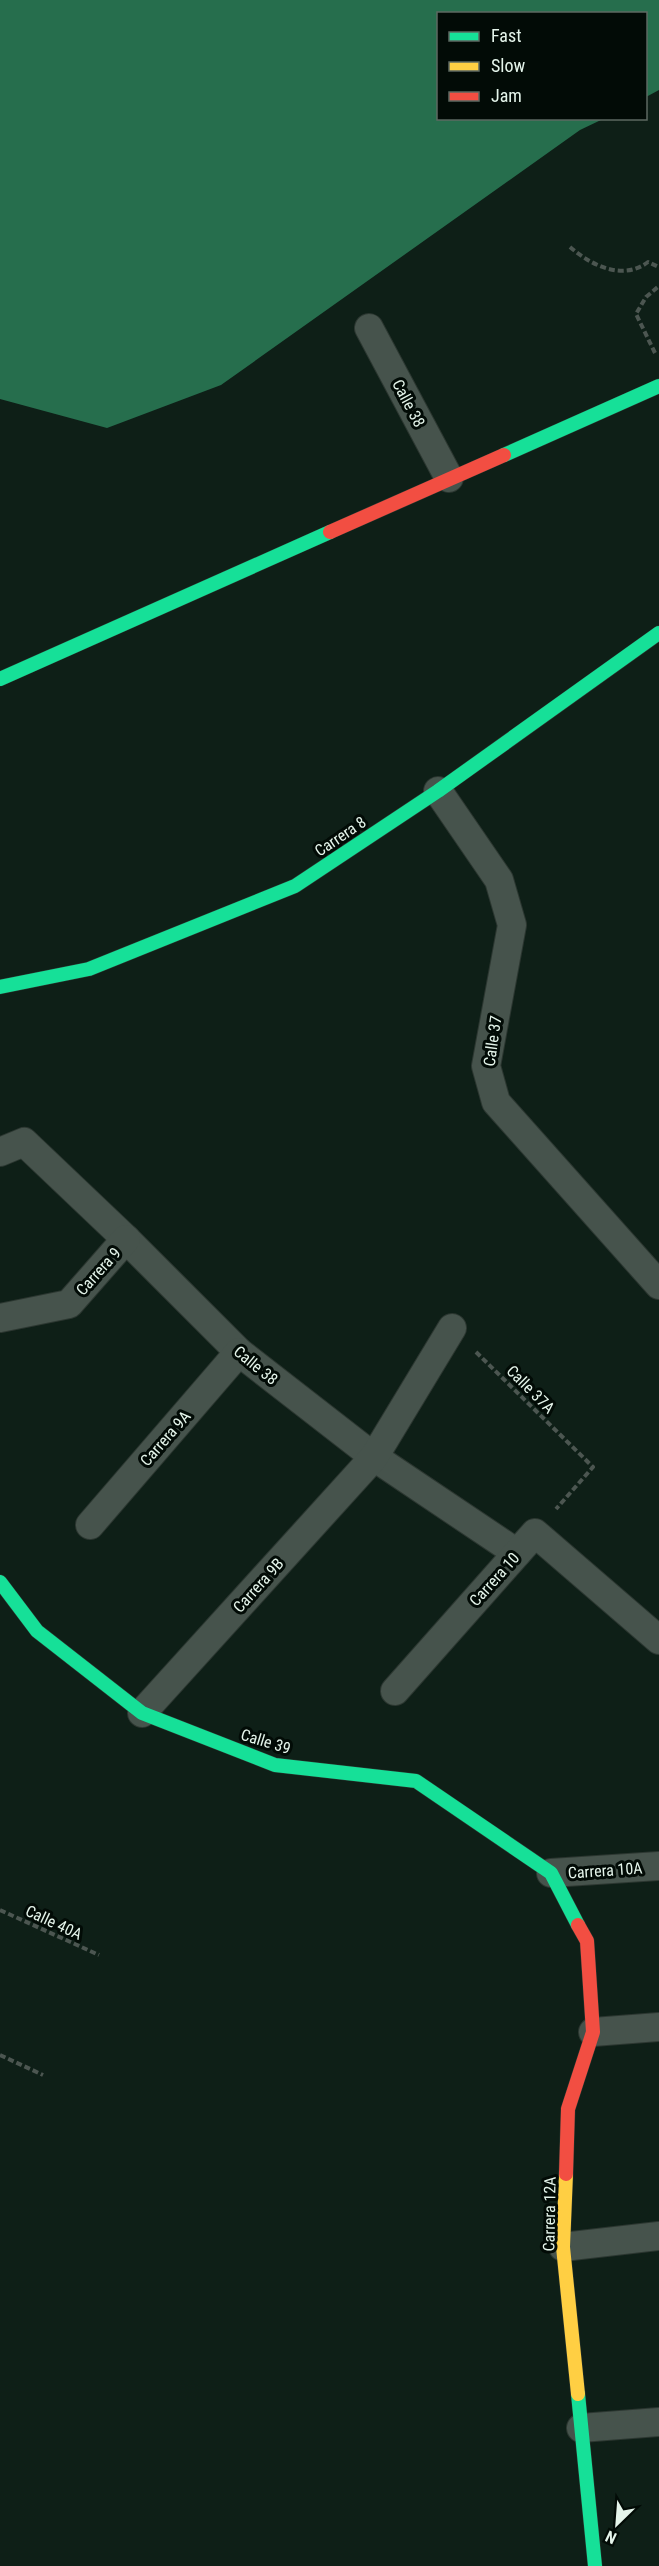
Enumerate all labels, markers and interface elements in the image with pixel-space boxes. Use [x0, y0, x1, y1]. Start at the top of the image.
legend [437, 12, 647, 120]
text: Fast [491, 25, 522, 46]
text: Slow [491, 55, 526, 76]
text: Jam [491, 85, 522, 106]
street label: Calle 38 [388, 376, 429, 430]
street label: Carrera 8 [311, 812, 369, 860]
street label: Calle 37 [480, 1014, 505, 1068]
street label: Carrera 9 [72, 1244, 125, 1299]
street label: Calle 38 [230, 1342, 281, 1389]
street label: Calle 37A [503, 1361, 559, 1417]
street label: Carrera 9A [136, 1407, 194, 1470]
street label: Carrera 10 [465, 1549, 523, 1610]
street label: Carrera 9B [229, 1554, 288, 1616]
street label: Calle 39 [239, 1725, 293, 1758]
street label: Carrera 10A [567, 1858, 643, 1883]
street label: Calle 40A [22, 1901, 85, 1944]
street label: Carrera 12A [539, 2176, 560, 2252]
north arrow [587, 2494, 647, 2554]
text: N [602, 2526, 619, 2548]

